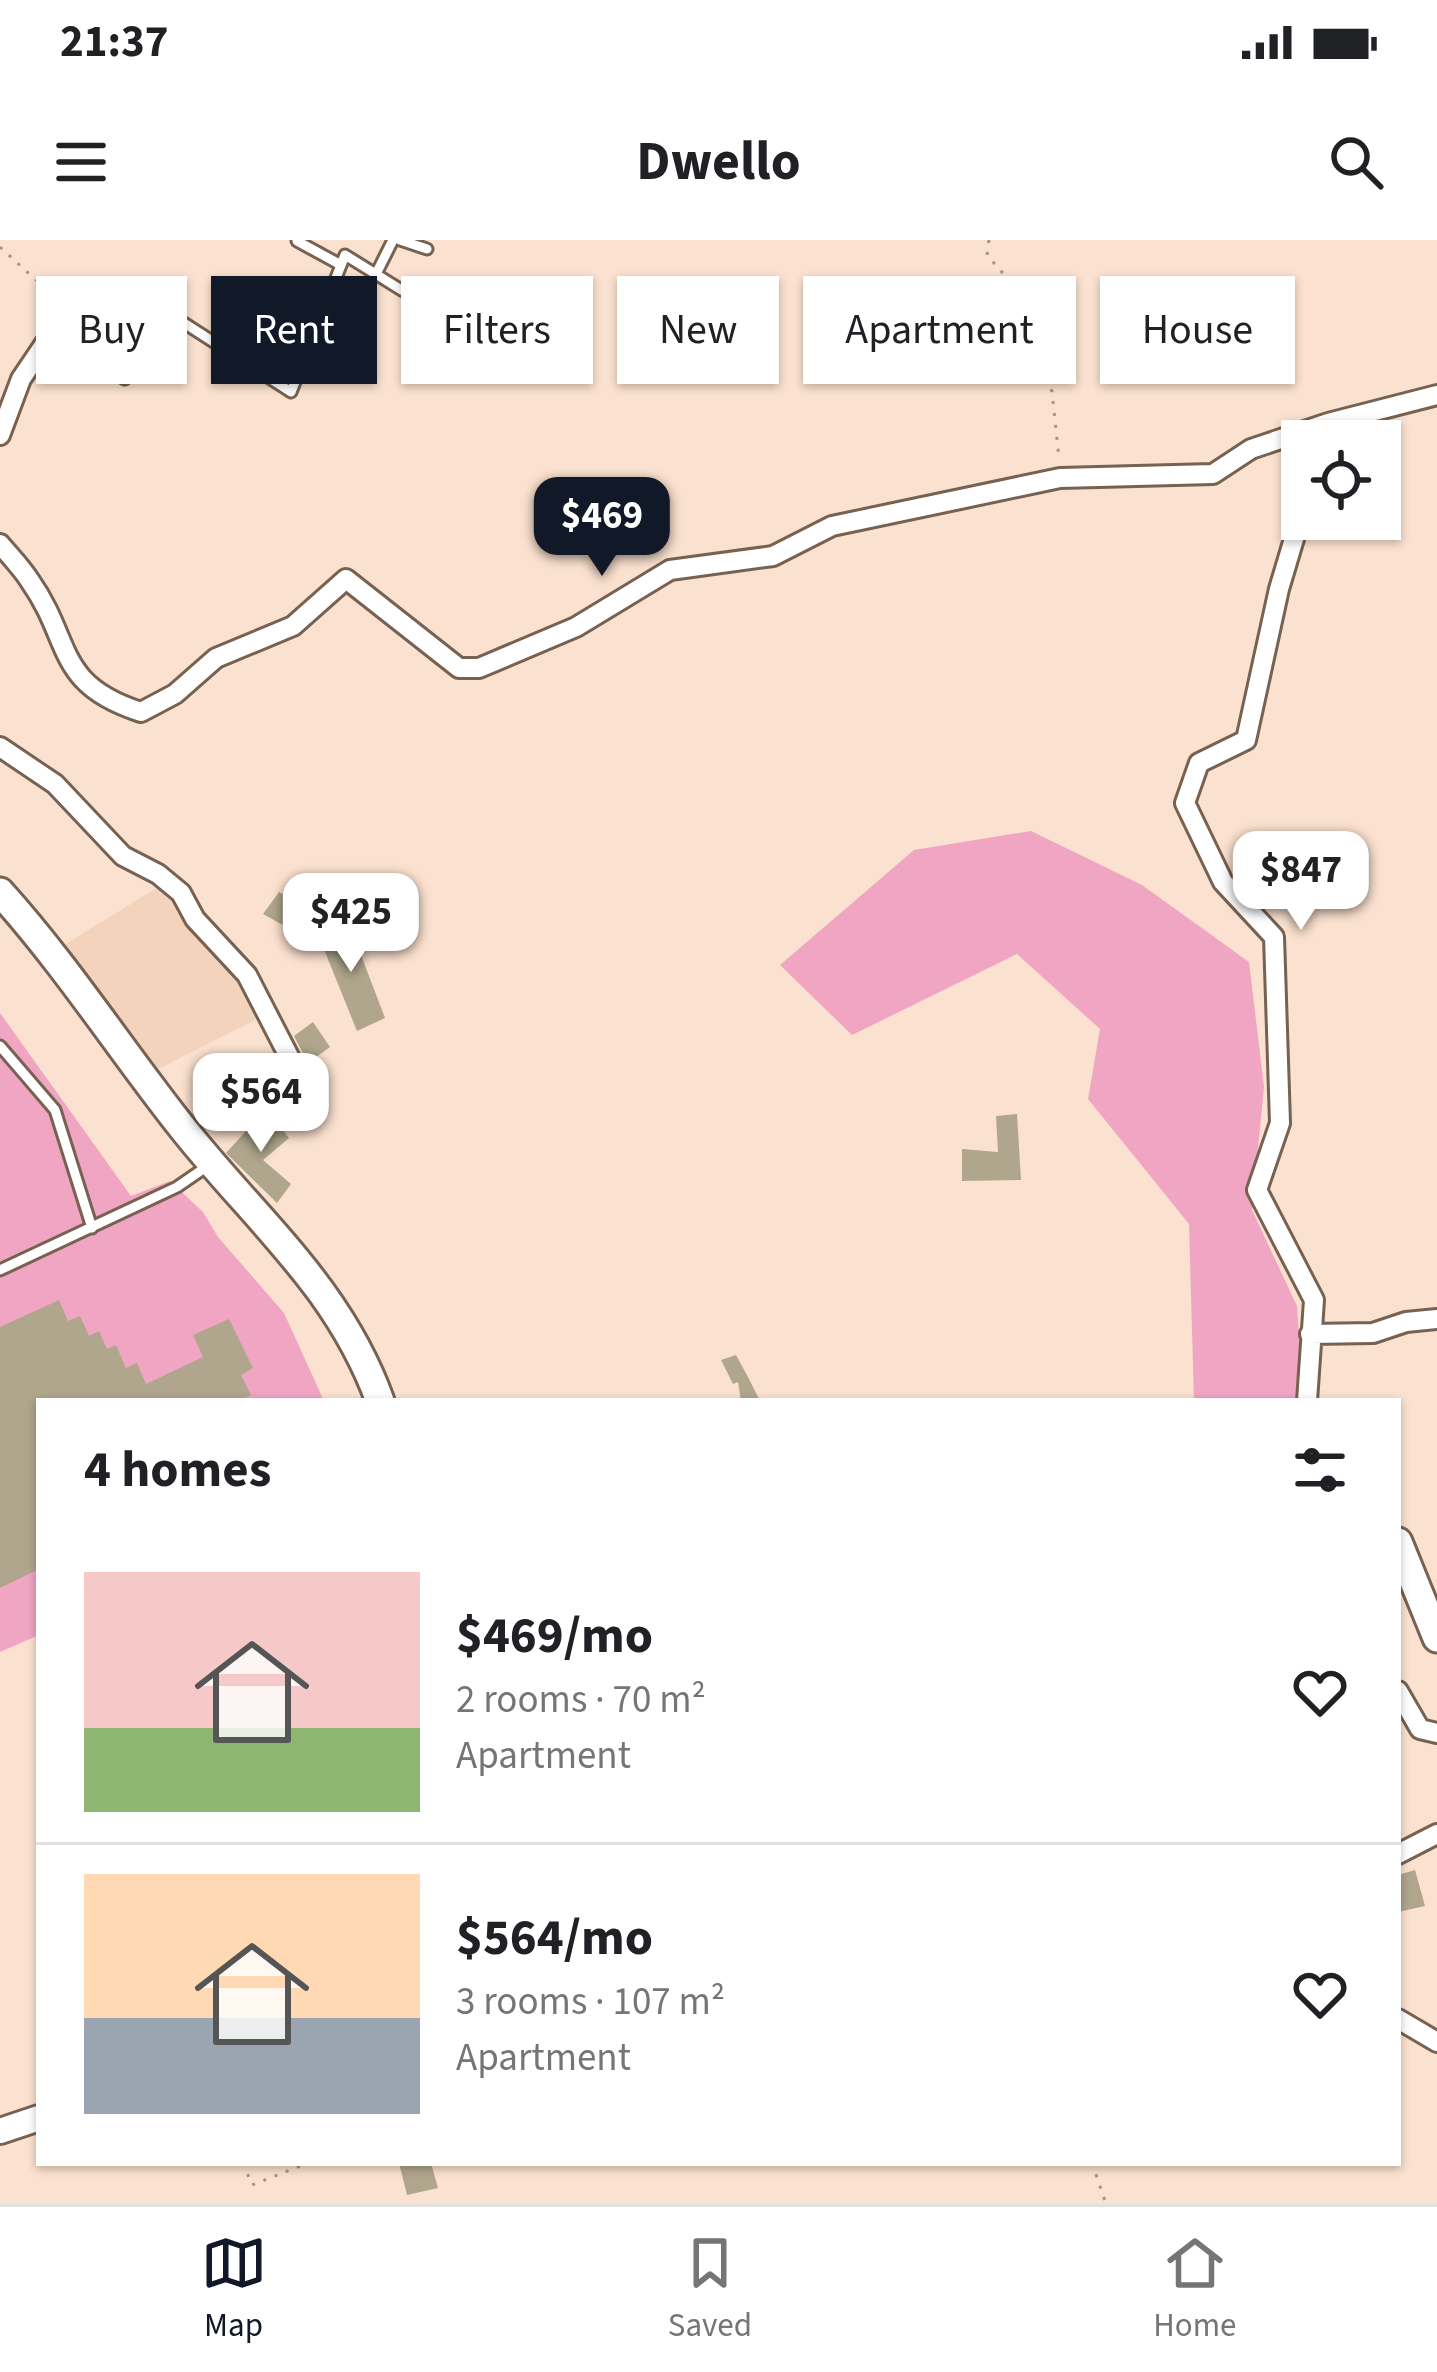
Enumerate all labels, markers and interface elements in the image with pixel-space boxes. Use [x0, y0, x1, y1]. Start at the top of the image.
text: 21:37 [60, 10, 169, 74]
text: Dwello [636, 124, 801, 201]
icon: menu [48, 129, 114, 195]
icon: search [1323, 129, 1389, 195]
chip: Buy [36, 276, 187, 384]
chip: Rent [211, 276, 377, 384]
chip: Filters [401, 276, 593, 384]
chip: New [617, 276, 779, 384]
chip: Apartment [803, 276, 1076, 384]
chip: House [1100, 276, 1295, 384]
map controls [1281, 420, 1401, 540]
button: locate [1281, 420, 1401, 540]
pin: $469 [531, 477, 673, 579]
text: $469 [561, 488, 643, 544]
pin: $847 [1230, 831, 1372, 933]
text: $847 [1260, 842, 1342, 898]
pin: $425 [280, 873, 422, 975]
text: $425 [310, 884, 392, 940]
pin: $564 [190, 1053, 332, 1155]
text: $564 [220, 1064, 302, 1120]
text: 4 homes [84, 1434, 271, 1506]
icon: filters [1287, 1437, 1353, 1503]
text: $469/mo [456, 1600, 653, 1672]
icon: home [180, 1620, 324, 1764]
icon: heart [1287, 1659, 1353, 1725]
text: 2 rooms · 70 m² [456, 1672, 706, 1728]
text: Apartment [456, 1728, 631, 1784]
text: $564/mo [456, 1902, 653, 1974]
icon: home [180, 1922, 324, 2066]
icon: heart [1287, 1961, 1353, 2027]
text: 3 rooms · 107 m² [456, 1974, 725, 2030]
text: Apartment [456, 2030, 631, 2086]
tab: Map [201, 2230, 267, 2349]
tab: Saved [668, 2230, 752, 2349]
tab: Home [1153, 2230, 1236, 2349]

